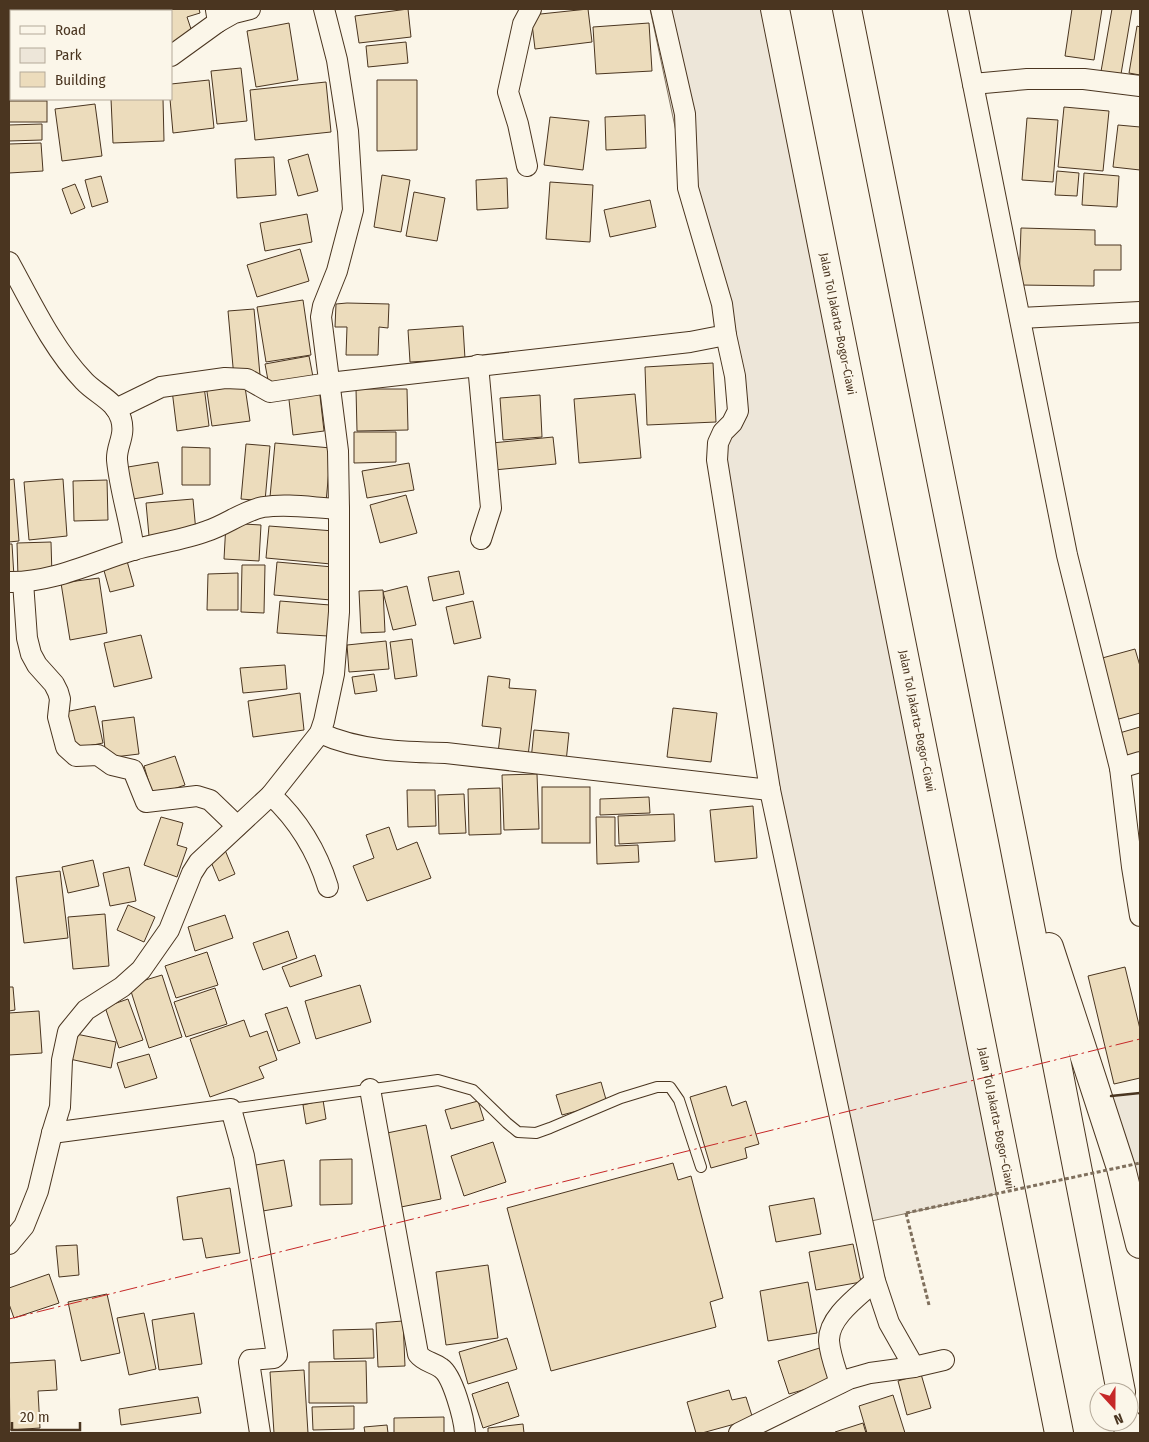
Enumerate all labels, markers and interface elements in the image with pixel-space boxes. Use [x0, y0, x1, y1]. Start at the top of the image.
legend [10, 10, 172, 100]
text: Road [55, 21, 86, 39]
text: Park [55, 46, 82, 64]
text: Building [55, 71, 106, 89]
street label: Jalan Tol Jakarta–Bogor–Ciawi [817, 252, 859, 396]
street label: Jalan Tol Jakarta–Bogor–Ciawi [896, 649, 938, 793]
street label: Jalan Tol Jakarta–Bogor–Ciawi [975, 1046, 1017, 1190]
north arrow [1089, 1382, 1139, 1432]
scale bar [12, 1400, 80, 1432]
text: 20 m [20, 1408, 50, 1426]
text: N [1112, 1409, 1125, 1428]

